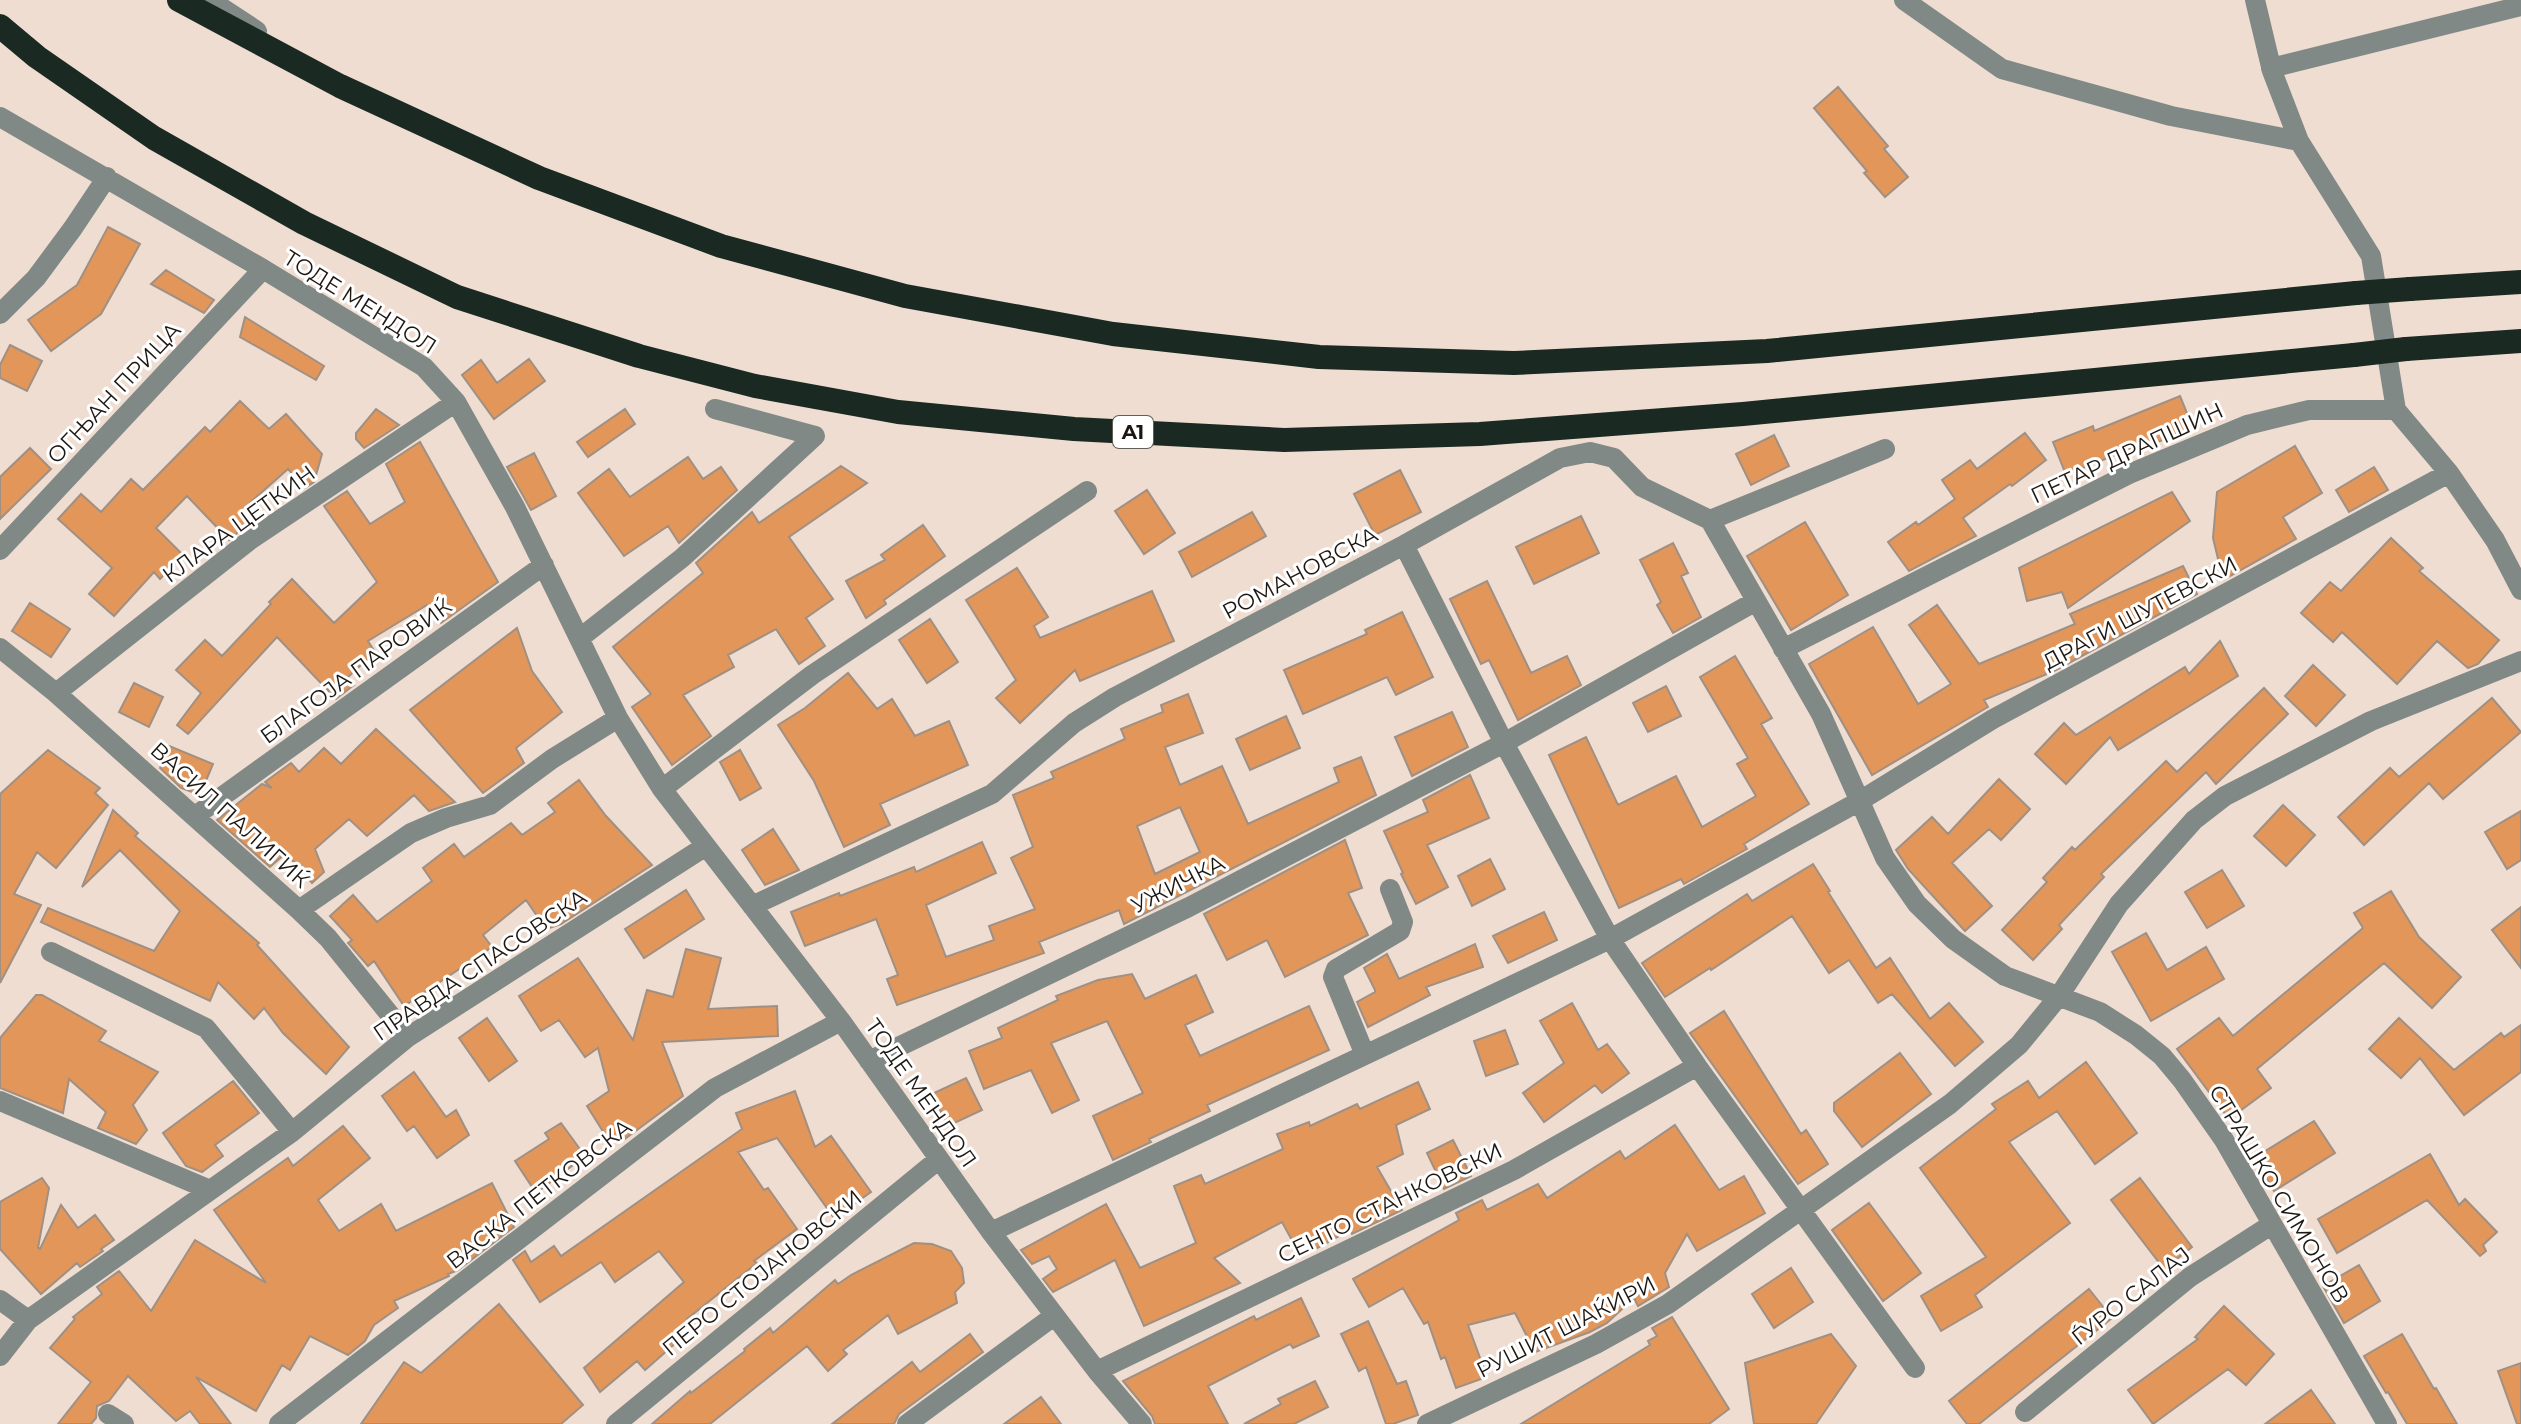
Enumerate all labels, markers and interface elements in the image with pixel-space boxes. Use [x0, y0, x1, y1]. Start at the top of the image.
street label: ТОДЕ МЕНДОЛ [279, 244, 441, 360]
street label: ОГЊАН ПРИЦА [42, 316, 187, 469]
street label: ПЕТАР ДРАПШИН [2026, 397, 2228, 509]
road number: A1 [1113, 416, 1153, 448]
street label: КЛАРА ЦЕТКИН [157, 459, 321, 589]
street label: РОМАНОВСКА [1218, 520, 1383, 625]
street label: ДРАГИ ШУТЕВСКИ [2038, 550, 2242, 676]
street label: БЛАГОЈА ПАРОВИЌ [255, 592, 457, 750]
street label: ВАСИЛ ПАЛИГИЌ [145, 736, 315, 894]
street label: УЖИЧКА [1127, 849, 1230, 919]
street label: ПРАВДА СПАСОВСКА [368, 883, 593, 1047]
street label: ТОДЕ МЕНДОЛ [860, 1013, 982, 1173]
street label: СТРАШКО СИМОНОВ [2203, 1080, 2355, 1308]
street label: ВАСКА ПЕТКОВСКА [441, 1113, 638, 1275]
street label: СЕНТО СТАНКОВСКИ [1273, 1137, 1507, 1269]
street label: ПЕРО СТОЈАНОВСКИ [657, 1184, 867, 1362]
street label: ЃУРО САЛАЈ [2066, 1241, 2196, 1351]
street label: РУШИТ ШАЌИРИ [1472, 1270, 1660, 1384]

